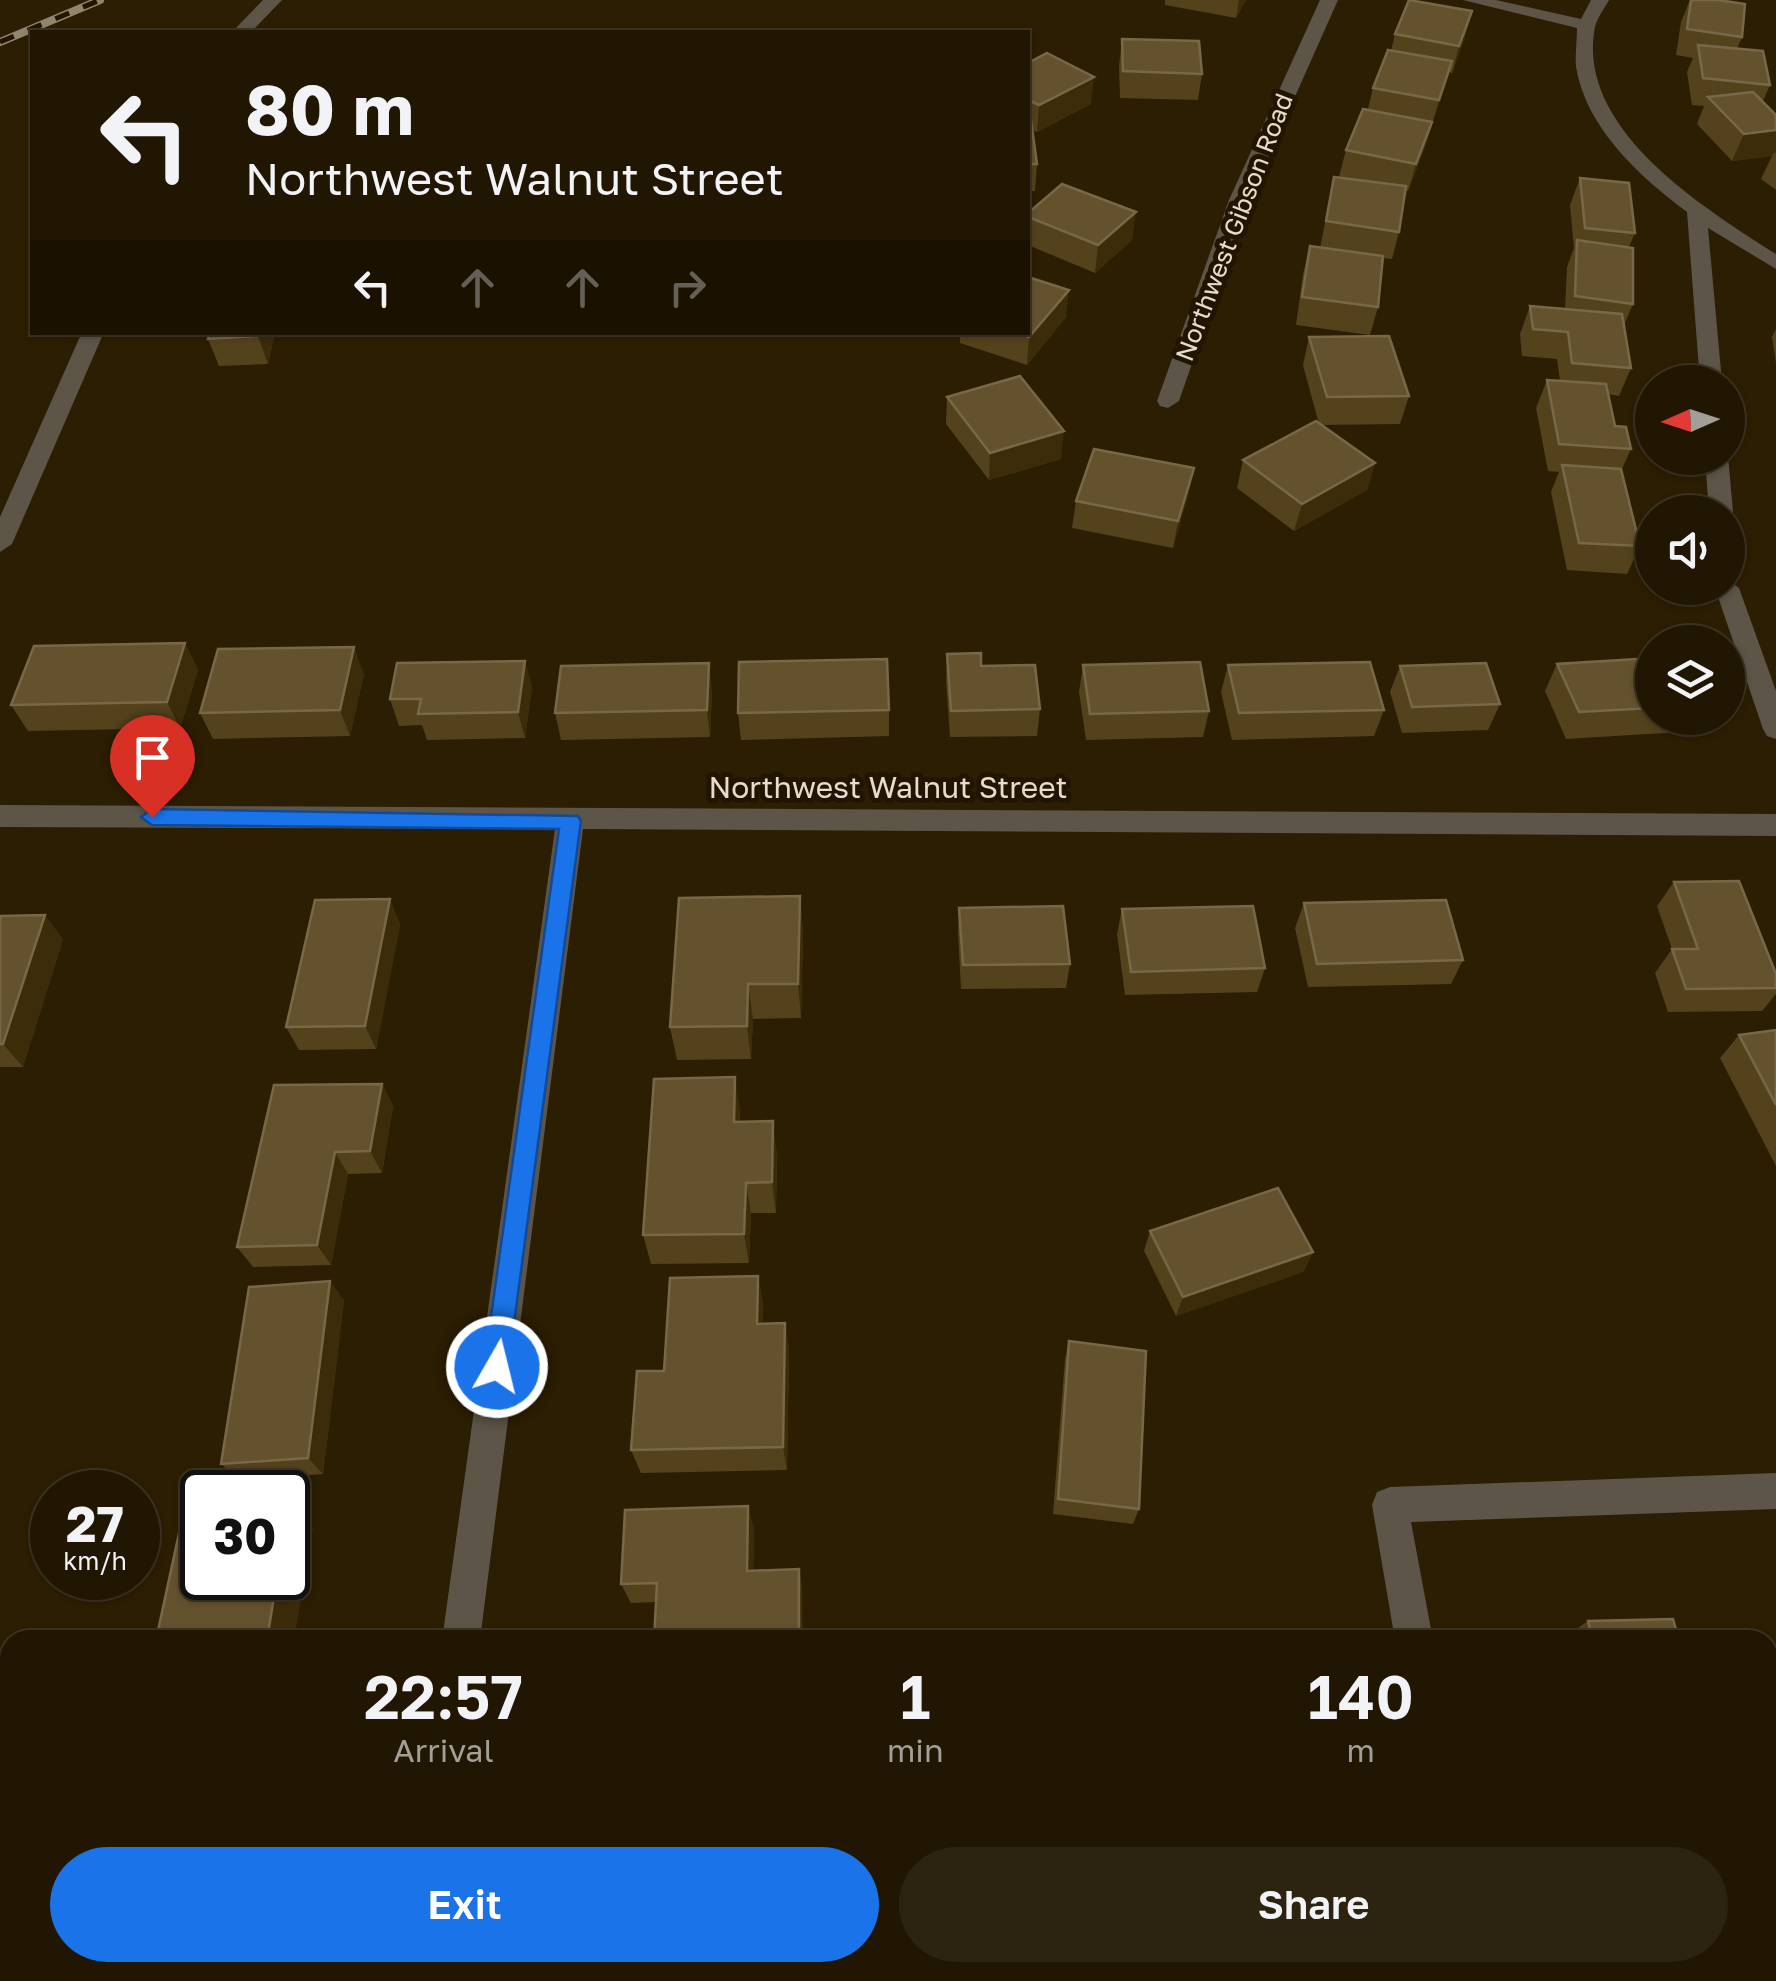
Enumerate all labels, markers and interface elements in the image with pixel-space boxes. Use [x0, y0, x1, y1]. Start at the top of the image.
text: 80 m [245, 66, 414, 150]
icon: left [80, 70, 210, 200]
street label: Northwest Gibson Road [1168, 89, 1299, 365]
text: Northwest Walnut Street [245, 151, 784, 205]
icon: left [345, 260, 400, 315]
icon: ahead [450, 260, 505, 315]
icon: ahead [555, 260, 610, 315]
icon: right [660, 260, 715, 315]
north arrow [1635, 365, 1745, 475]
map controls [1635, 365, 1745, 735]
button: sound [1635, 495, 1745, 605]
button: layers [1635, 625, 1745, 735]
pin [110, 715, 195, 818]
icon: arrive [125, 730, 180, 785]
street label: Northwest Walnut Street [708, 769, 1068, 805]
position arrow [445, 1315, 549, 1419]
speed limit sign: 30 [180, 1470, 310, 1600]
text: 27 [66, 1493, 124, 1553]
text: km/h [63, 1545, 127, 1576]
text: 22:57 [364, 1660, 523, 1732]
text: 1 [900, 1660, 930, 1732]
text: 140 [1308, 1660, 1414, 1732]
text: Arrival [393, 1731, 494, 1769]
text: min [887, 1731, 944, 1769]
text: m [1347, 1731, 1375, 1769]
button: Exit [50, 1847, 879, 1962]
button: Share [899, 1847, 1728, 1962]

